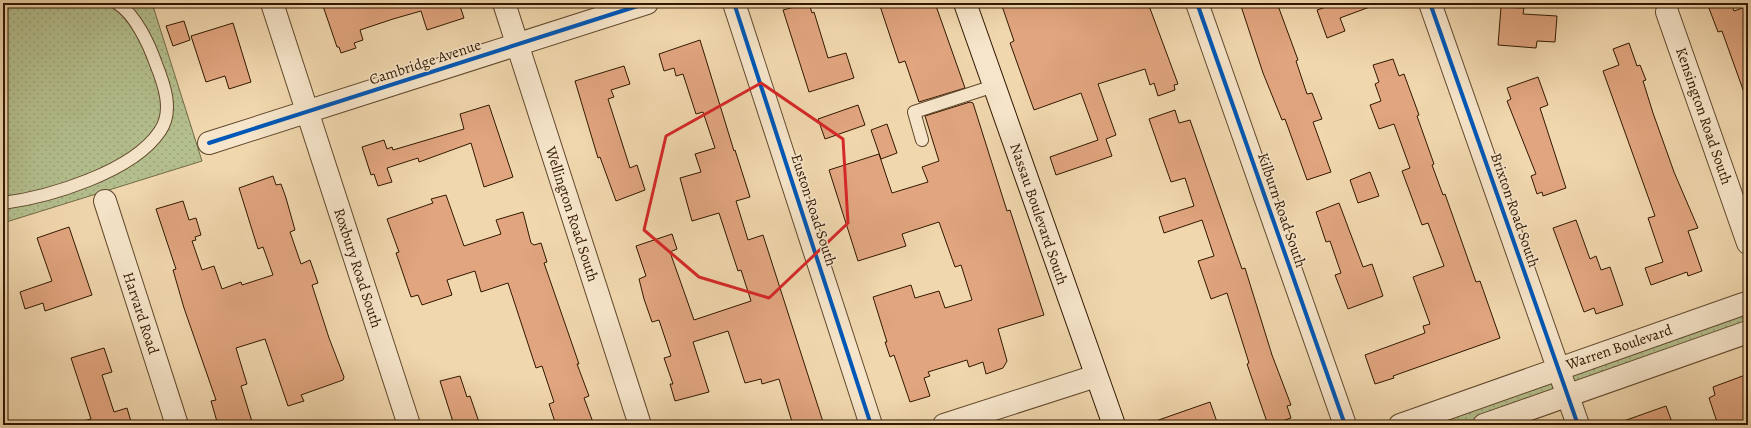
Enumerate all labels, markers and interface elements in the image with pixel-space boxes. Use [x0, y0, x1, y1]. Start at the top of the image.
street label: Cambridge Avenue [367, 34, 484, 89]
street label: Kensington Road South [1671, 45, 1737, 187]
street label: Nassau Boulevard South [1005, 140, 1073, 288]
street label: Wellington Road South [540, 143, 603, 284]
street label: Kilburn Road South [1253, 150, 1311, 270]
street label: Brixton Road South [1486, 150, 1544, 270]
street label: Euston Road South [786, 151, 842, 269]
street label: Roxbury Road South [329, 206, 387, 330]
street label: Harvard Road [118, 269, 164, 358]
street label: Warren Boulevard [1562, 319, 1676, 375]

